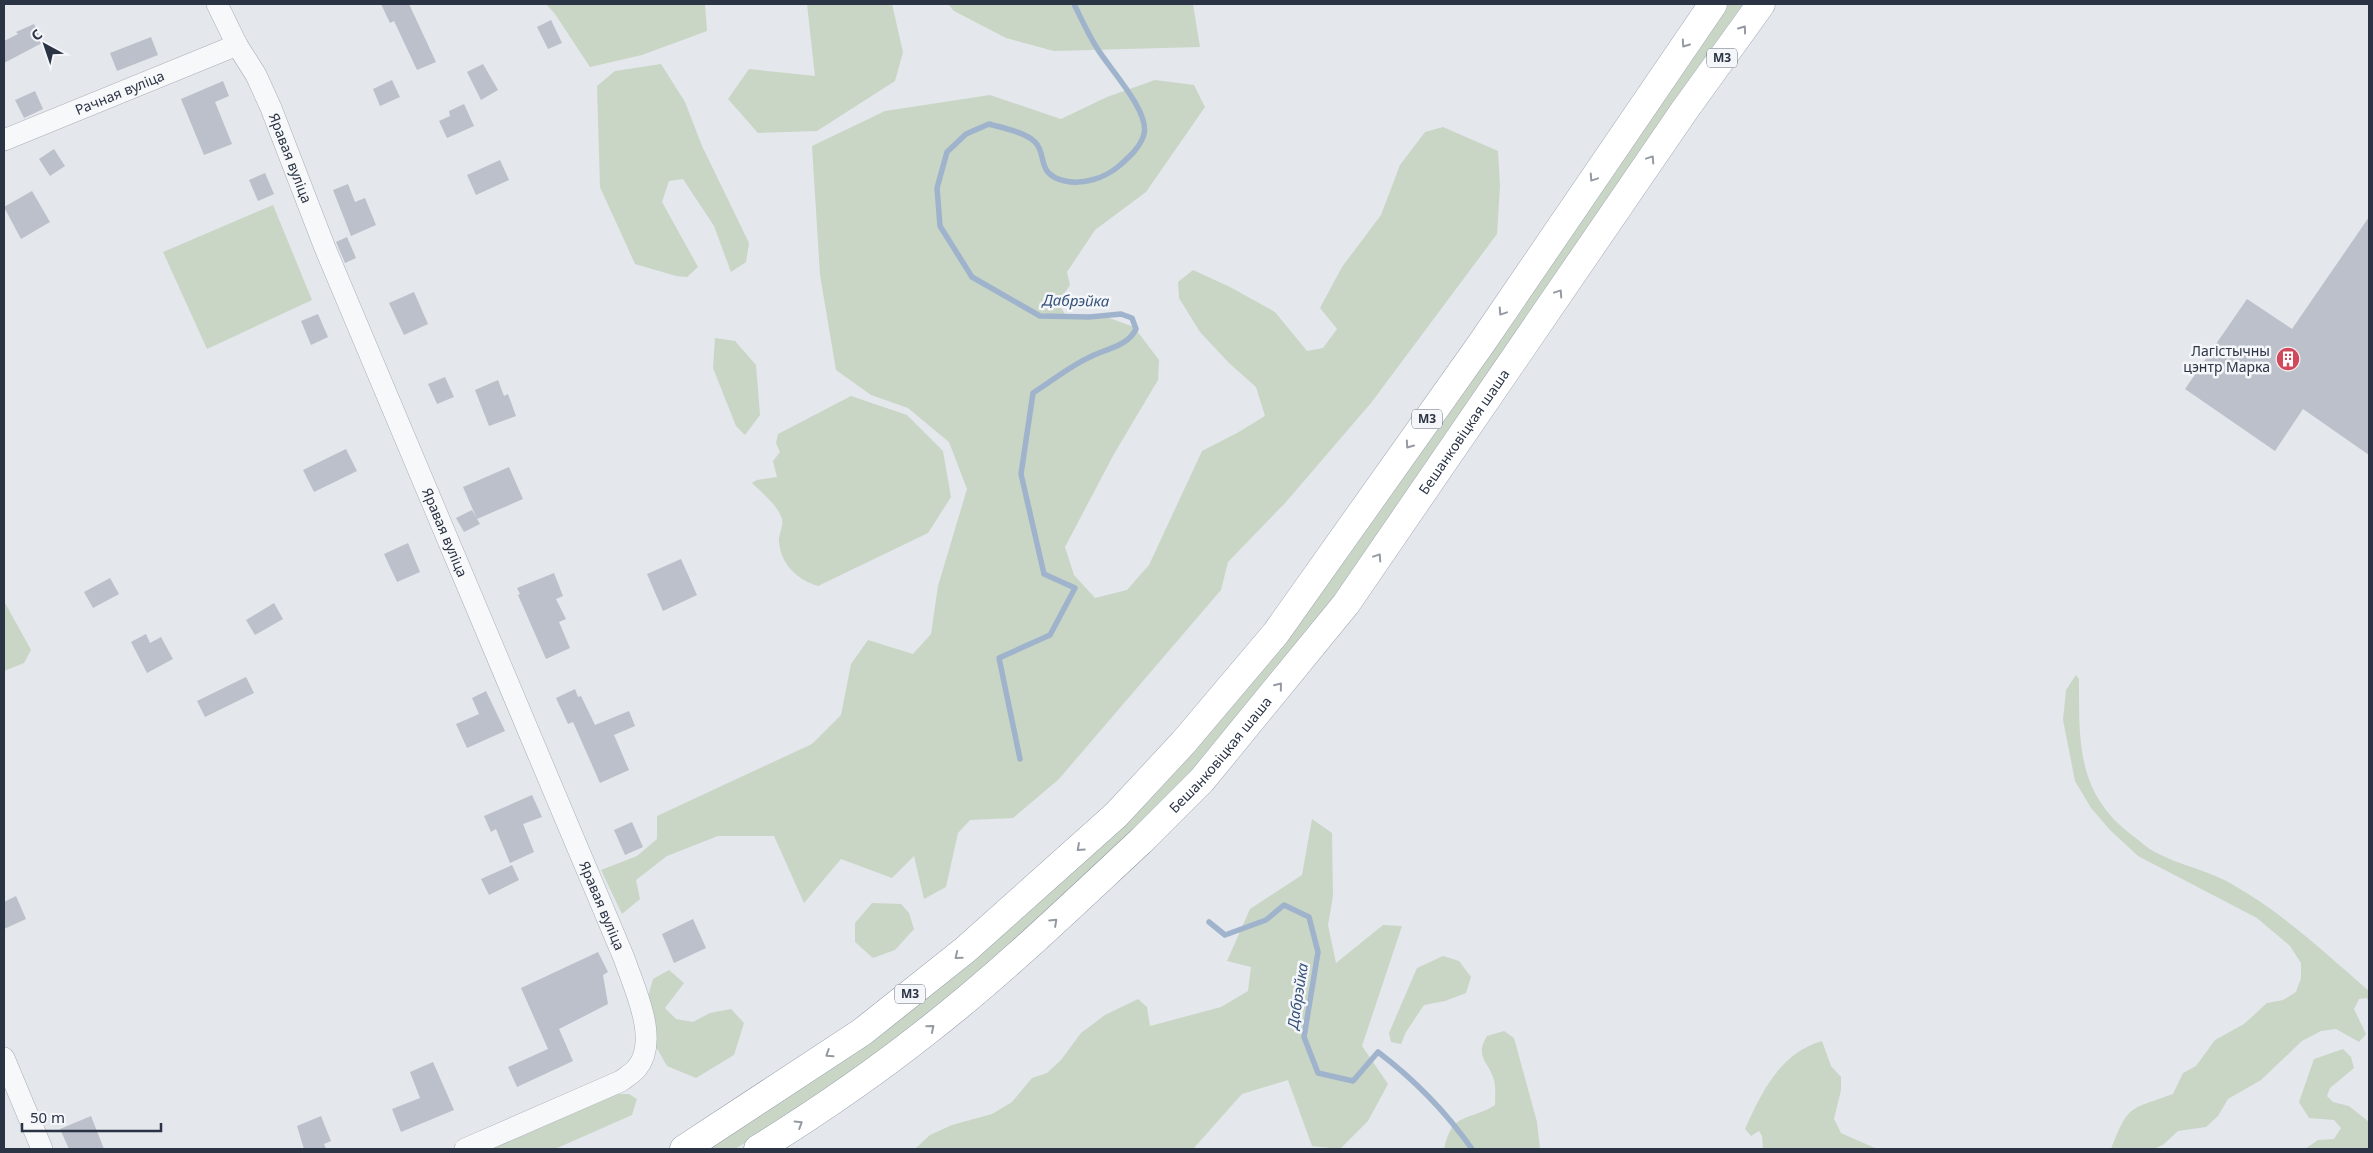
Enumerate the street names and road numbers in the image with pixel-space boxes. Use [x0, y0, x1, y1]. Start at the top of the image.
road number: М3 [1707, 48, 1737, 68]
street label: Рачная вуліца [72, 66, 167, 119]
street label: Яравая вуліца [265, 110, 317, 206]
street label: Бешанковіцкая шаша [1414, 365, 1513, 498]
road number: М3 [1412, 409, 1442, 428]
street label: Яравая вуліца [418, 485, 472, 580]
street label: Бешанковіцкая шаша [1165, 692, 1276, 817]
street label: Яравая вуліца [575, 858, 630, 953]
road number: М3 [895, 984, 925, 1004]

